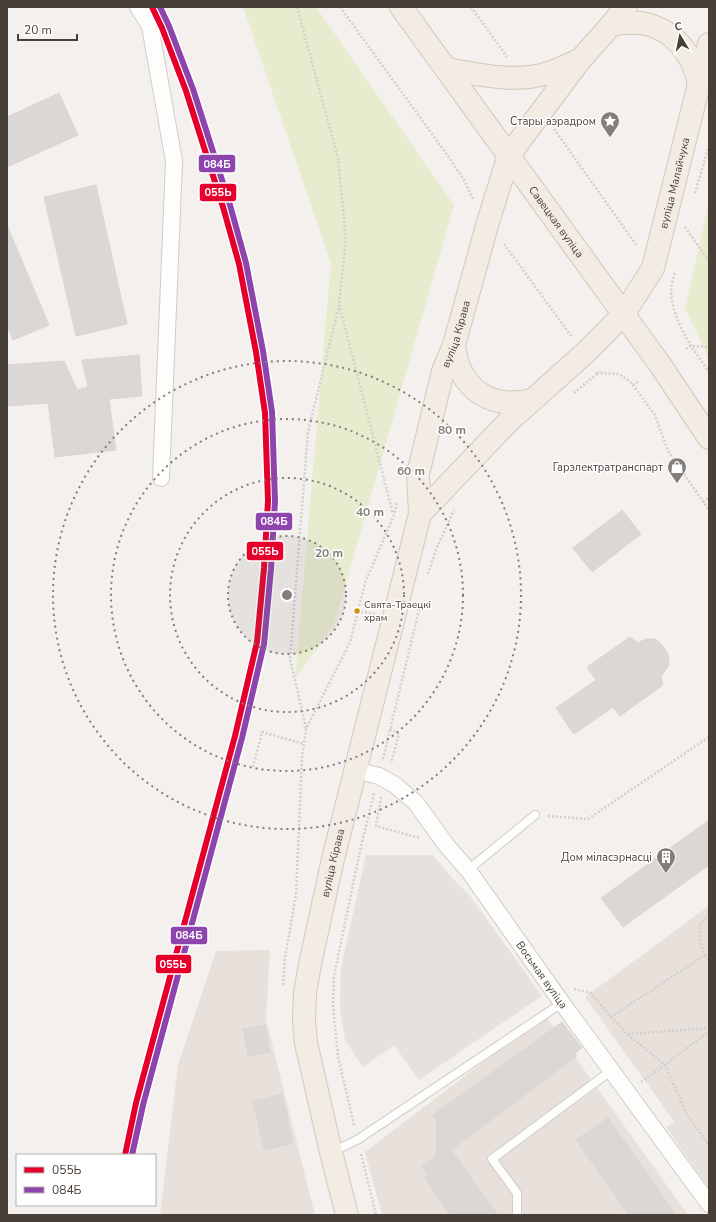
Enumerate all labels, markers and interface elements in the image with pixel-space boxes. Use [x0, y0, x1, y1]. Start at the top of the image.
scale bar [18, 16, 77, 42]
north arrow [660, 16, 700, 56]
text: С [673, 19, 684, 35]
text: 20 m [24, 22, 52, 38]
place icon: Стары аэрадром [599, 110, 621, 138]
place label: Стары аэрадром [510, 114, 596, 129]
street label: вуліца Малайчука [656, 136, 693, 230]
line badge: 084Б [198, 154, 236, 173]
text: 084Б [203, 157, 231, 172]
line badge: 055Ь [199, 183, 237, 202]
street label: Савецкая вуліца [525, 183, 588, 261]
text: 055Ь [204, 185, 232, 200]
street label: вуліца Кірава [438, 299, 474, 370]
text: 80 m [438, 422, 466, 438]
shop icon: Гарэлектратранспарт [666, 456, 688, 484]
place label: Гарэлектратранспарт [553, 460, 663, 475]
text: 60 m [397, 463, 425, 479]
text: 40 m [356, 504, 384, 520]
line badge: 084Б [255, 512, 293, 531]
text: 084Б [260, 514, 288, 529]
line badge: 055Ь [246, 541, 284, 561]
text: 055Ь [251, 544, 279, 559]
text: 20 m [315, 545, 343, 561]
centre of rings [280, 588, 294, 602]
place label: Свята-Траецкі храм [364, 598, 431, 625]
marker: Свята-Траецкі храм [352, 606, 362, 616]
street label: вуліца Кірава [317, 827, 348, 899]
building icon: Дом міласэрнасці [655, 846, 677, 874]
place label: Дом міласэрнасці [561, 850, 652, 865]
line badge: 084Б [170, 926, 208, 945]
text: 084Б [175, 928, 203, 943]
street label: Восьмая вуліца [513, 938, 571, 1012]
line badge: 055Ь [155, 954, 192, 974]
text: 055Ь [159, 957, 187, 972]
legend [16, 1154, 156, 1206]
text: 055Ь [52, 1162, 82, 1178]
text: 084Б [52, 1182, 82, 1198]

